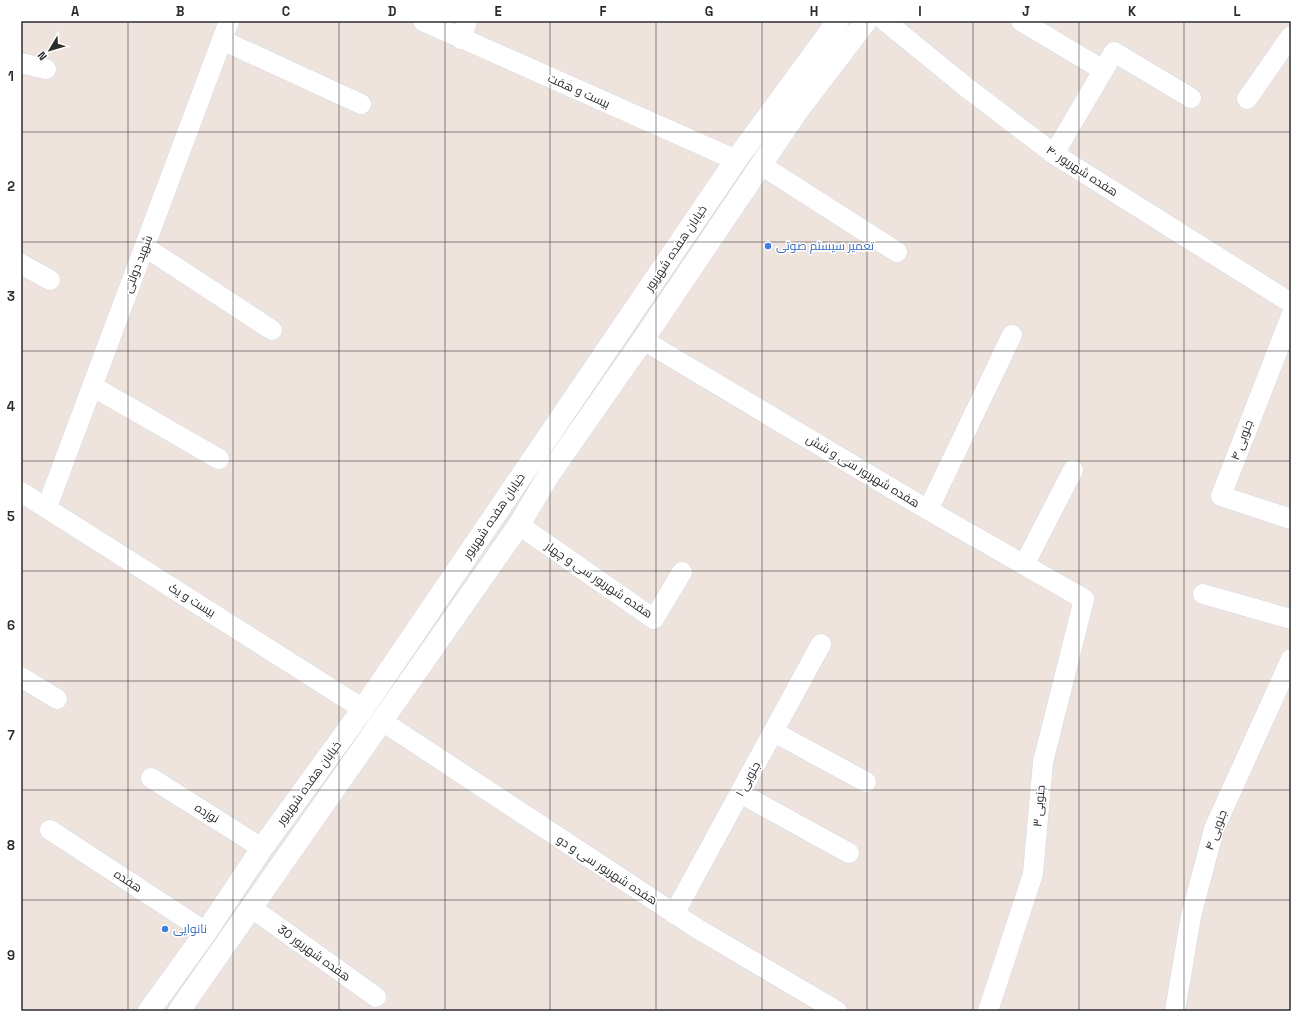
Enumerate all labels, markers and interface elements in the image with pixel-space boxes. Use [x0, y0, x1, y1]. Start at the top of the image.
text: A [71, 3, 80, 20]
text: B [176, 3, 185, 20]
text: C [282, 3, 290, 20]
text: D [388, 3, 397, 20]
text: E [494, 3, 502, 20]
text: F [600, 3, 607, 20]
text: G [705, 3, 713, 20]
text: H [810, 3, 818, 20]
text: I [918, 3, 922, 20]
text: J [1022, 3, 1030, 20]
text: K [1128, 3, 1137, 20]
text: L [1233, 3, 1241, 20]
north arrow [30, 30, 70, 70]
text: N [34, 49, 50, 63]
text: 1 [8, 68, 14, 85]
street label: بیست و هفت [545, 70, 613, 112]
street label: هفده شهریور ۴۰ [1043, 142, 1121, 200]
text: 2 [7, 178, 15, 195]
street label: خیابان هفده شهریور [641, 202, 711, 295]
street label: شهید دولتی [120, 233, 156, 295]
place label: تعمیر سیستم صوتی [776, 238, 875, 254]
marker: تعمیر سیستم صوتی [763, 241, 773, 251]
text: 3 [7, 288, 15, 305]
text: 4 [7, 398, 15, 415]
street label: جنوبی ۴ [1227, 418, 1257, 462]
street label: هفده شهریور سی و شش [803, 431, 923, 511]
street label: خیابان هفده شهریور [459, 470, 529, 563]
text: 5 [7, 508, 15, 525]
street label: هفده شهریور سی و چهار [541, 538, 656, 623]
street label: بیست و یک [165, 579, 219, 621]
text: 6 [7, 617, 15, 634]
text: 7 [7, 727, 15, 744]
street label: خیابان هفده شهریور [273, 738, 345, 829]
street label: جنوبی ۱ [732, 759, 764, 799]
street label: جنوبی ۳ [1029, 784, 1049, 828]
street label: نوزده [192, 799, 222, 827]
street label: جنوبی ۴ [1201, 808, 1231, 852]
street label: هفده شهریور سی و دو [554, 831, 660, 909]
text: 8 [7, 837, 15, 854]
street label: هفده [111, 866, 145, 896]
place label: نانوایی [173, 921, 207, 937]
street label: هفده شهریور 30 [274, 921, 354, 985]
marker: نانوایی [160, 924, 170, 934]
text: 9 [7, 947, 15, 964]

